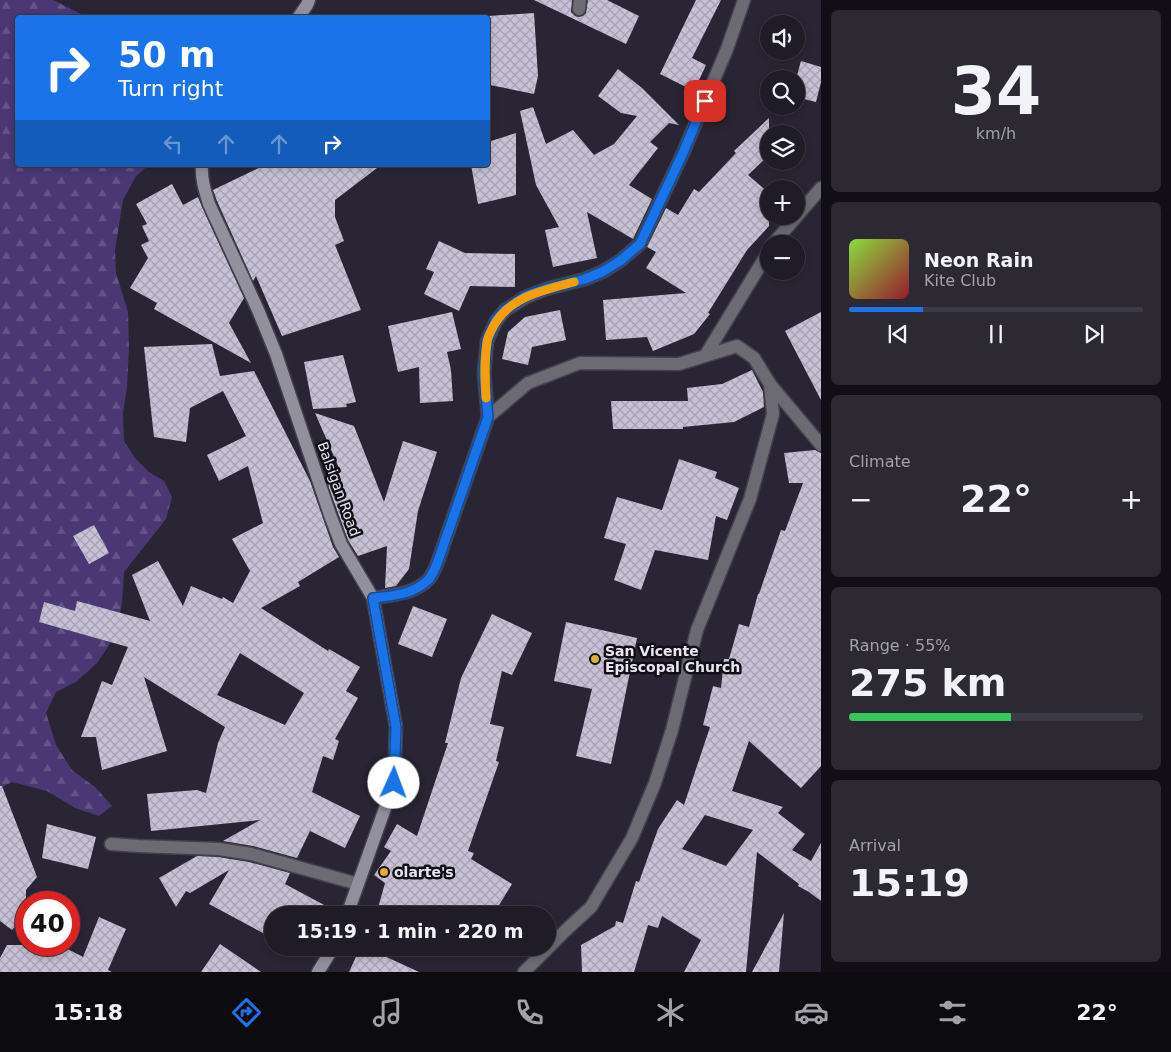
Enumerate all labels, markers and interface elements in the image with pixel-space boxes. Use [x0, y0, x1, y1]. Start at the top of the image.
map controls [760, 15, 805, 280]
button: sound [760, 15, 805, 60]
icon: right [35, 35, 100, 100]
text: 50 m [118, 35, 215, 75]
text: 34 [951, 54, 1041, 129]
button: search [760, 70, 805, 115]
text: Turn right [118, 76, 223, 101]
pin [684, 80, 726, 122]
icon: arrive [691, 87, 719, 115]
text: km/h [976, 124, 1016, 143]
button: layers [760, 125, 805, 170]
icon: left [159, 130, 187, 158]
icon: ahead [212, 130, 240, 158]
icon: ahead [265, 130, 293, 158]
icon: right [318, 130, 346, 158]
button: + [760, 180, 805, 225]
button: − [760, 235, 805, 280]
text: Neon Rain [924, 249, 1033, 271]
text: Kite Club [924, 271, 996, 290]
icon: previous [884, 320, 912, 348]
icon: pause [982, 320, 1010, 348]
icon: next [1080, 320, 1108, 348]
street label: Balsigan Road [315, 440, 363, 538]
text: Climate [849, 452, 911, 471]
text: 22° [960, 477, 1032, 521]
text: − [849, 483, 872, 516]
text: + [1120, 483, 1143, 516]
text: Range · 55% [849, 636, 951, 655]
place label: San Vicente Episcopal Church [605, 643, 740, 675]
marker: San Vicente Episcopal Church [589, 653, 601, 665]
text: 275 km [849, 661, 1006, 705]
position arrow [367, 756, 419, 808]
text: Arrival [849, 836, 901, 855]
text: 15:19 [849, 861, 970, 905]
place label: olarte's [394, 864, 454, 880]
marker: olarte's [378, 866, 390, 878]
speed limit sign: 40 [15, 891, 80, 956]
text: 15:19 · 1 min · 220 m [296, 920, 524, 942]
icon: directions [229, 995, 264, 1030]
icon: music [370, 995, 405, 1030]
icon: phone [512, 995, 547, 1030]
icon: climate [653, 995, 688, 1030]
icon: car [794, 995, 829, 1030]
icon: filters [935, 995, 970, 1030]
text: 15:18 [53, 1000, 123, 1025]
text: 22° [1076, 1000, 1118, 1025]

